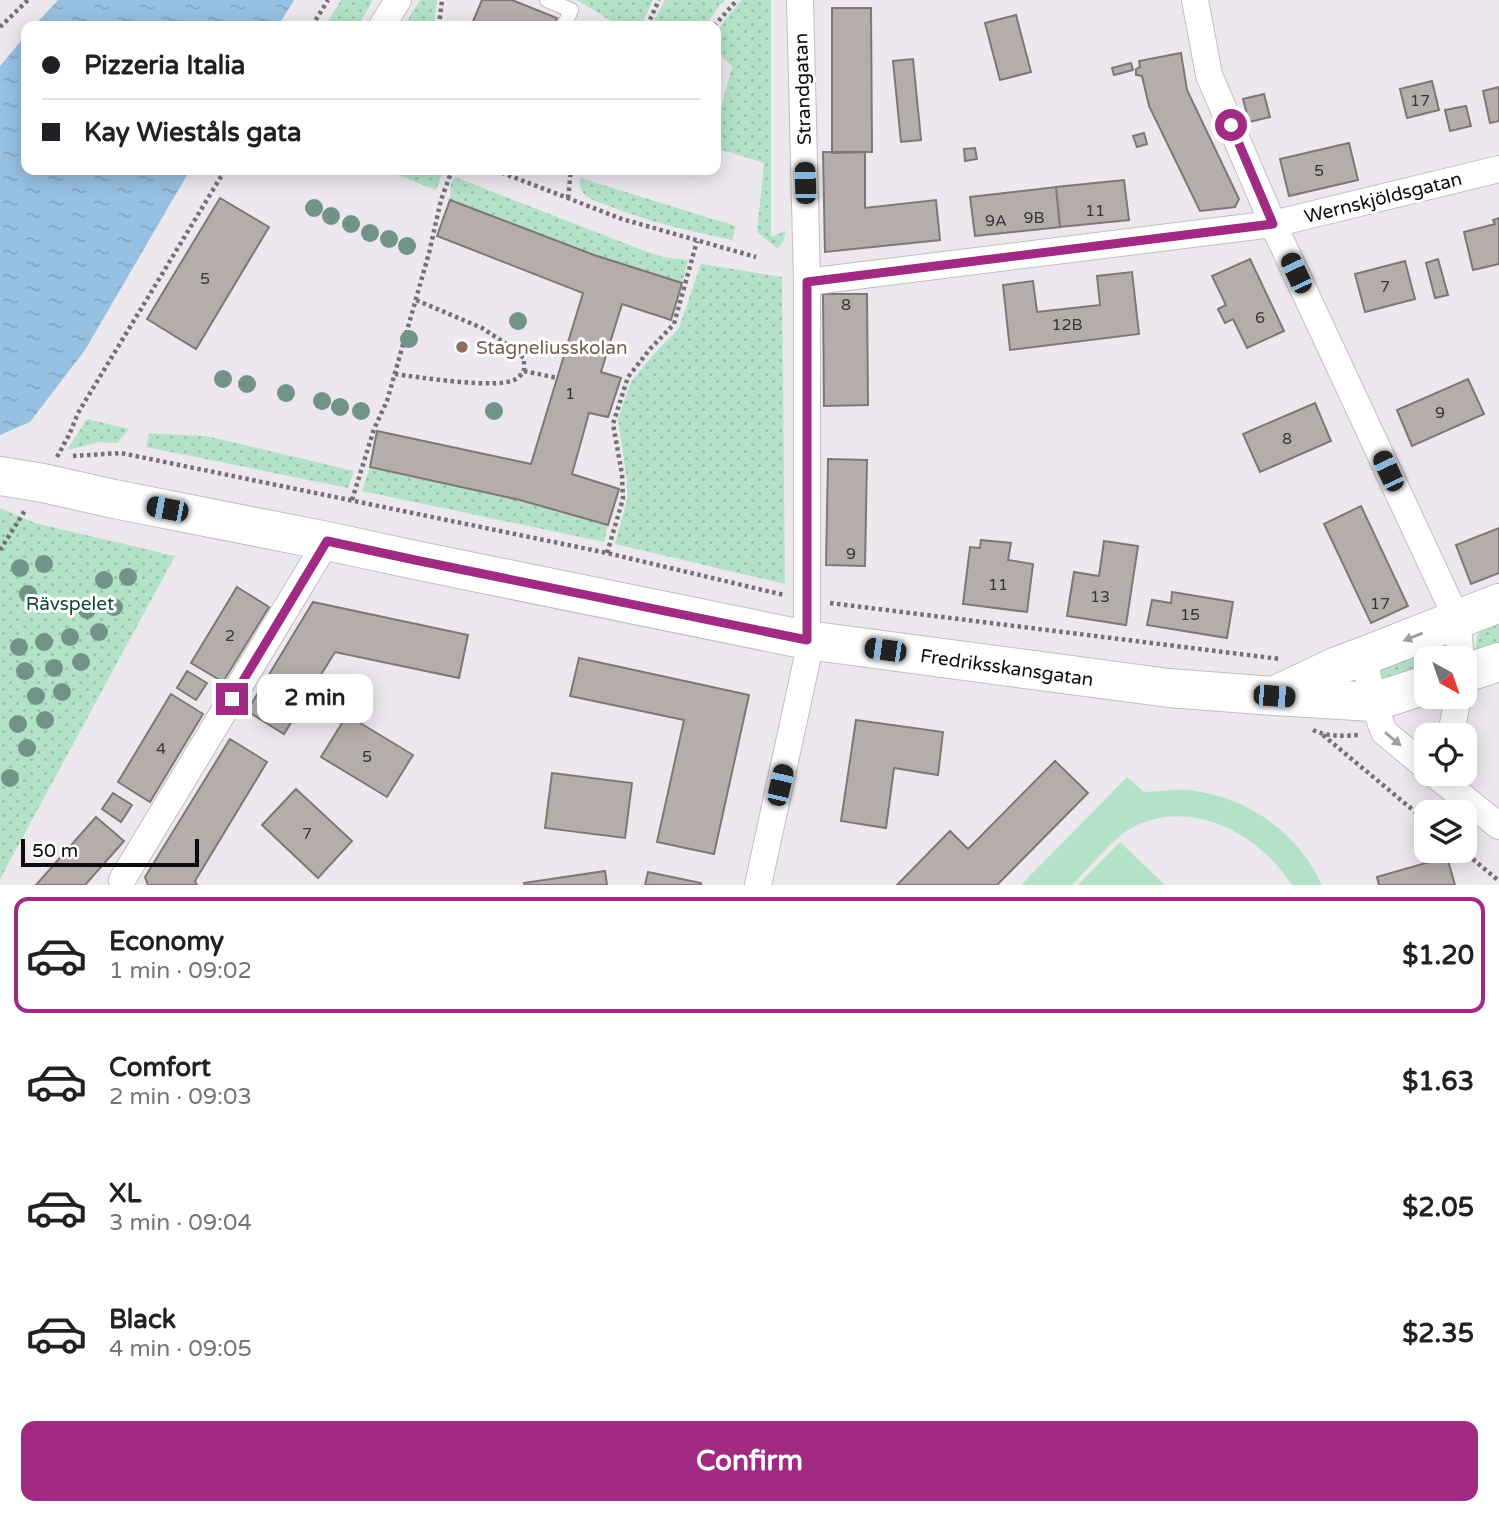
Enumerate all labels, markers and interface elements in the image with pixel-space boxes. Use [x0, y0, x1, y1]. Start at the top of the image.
street label: Strandgatan [790, 33, 816, 145]
text: Pizzeria Italia [84, 50, 245, 81]
house number: 17 [1410, 91, 1430, 111]
route start [1215, 109, 1247, 141]
text: Kay Wieståls gata [84, 117, 302, 148]
house number: 5 [1314, 161, 1324, 181]
car [794, 162, 817, 204]
street label: Wernskjöldsgatan [1302, 168, 1464, 228]
house number: 11 [1085, 201, 1105, 221]
house number: 9B [1023, 208, 1045, 228]
house number: 9A [985, 211, 1007, 231]
car [1278, 250, 1315, 296]
house number: 5 [200, 269, 210, 289]
house number: 7 [1380, 277, 1390, 297]
house number: 8 [841, 295, 851, 315]
house number: 6 [1255, 308, 1265, 328]
house number: 12B [1051, 315, 1083, 335]
place label: Stagneliusskolan [476, 337, 628, 359]
marker: Stagneliusskolan [454, 339, 470, 355]
house number: 1 [565, 384, 575, 404]
house number: 9 [1435, 403, 1445, 423]
house number: 8 [1282, 429, 1292, 449]
car [1370, 448, 1407, 494]
car [145, 495, 190, 523]
house number: 9 [846, 544, 856, 564]
house number: 11 [988, 575, 1008, 595]
house number: 13 [1090, 587, 1110, 607]
park label: Rävspelet [26, 593, 114, 615]
house number: 17 [1370, 594, 1390, 614]
house number: 15 [1180, 605, 1200, 625]
house number: 2 [225, 626, 235, 646]
one-way arrow [1402, 632, 1423, 643]
car [863, 637, 908, 663]
street label: Fredriksskansgatan [919, 645, 1095, 691]
north arrow [1414, 646, 1477, 709]
map controls [1414, 646, 1477, 863]
callout: 2 min [256, 674, 372, 724]
route end [216, 683, 248, 715]
text: 2 min [284, 684, 346, 712]
car [1253, 684, 1296, 708]
button: locate [1414, 723, 1477, 786]
one-way arrow [1383, 732, 1401, 747]
house number: 4 [156, 739, 166, 759]
house number: 5 [362, 747, 372, 767]
car [766, 762, 795, 808]
button: layers [1414, 800, 1477, 863]
house number: 7 [302, 824, 312, 844]
scale bar [21, 836, 200, 868]
text: 50 m [32, 840, 78, 862]
icon: car [25, 924, 88, 987]
text: Economy [109, 926, 224, 957]
text: $1.20 [1402, 940, 1474, 971]
text: 1 min · 09:02 [109, 957, 252, 985]
icon: car [25, 1050, 88, 1113]
text: Comfort [109, 1052, 211, 1083]
text: $1.63 [1402, 1066, 1474, 1097]
text: 2 min · 09:03 [109, 1083, 252, 1111]
icon: car [25, 1176, 88, 1239]
text: XL [109, 1178, 141, 1209]
text: $2.05 [1402, 1192, 1474, 1223]
text: 3 min · 09:04 [109, 1209, 252, 1237]
icon: car [25, 1302, 88, 1365]
text: Black [109, 1304, 176, 1335]
text: $2.35 [1402, 1318, 1474, 1349]
text: 4 min · 09:05 [109, 1335, 252, 1363]
button: Confirm [21, 1421, 1478, 1501]

